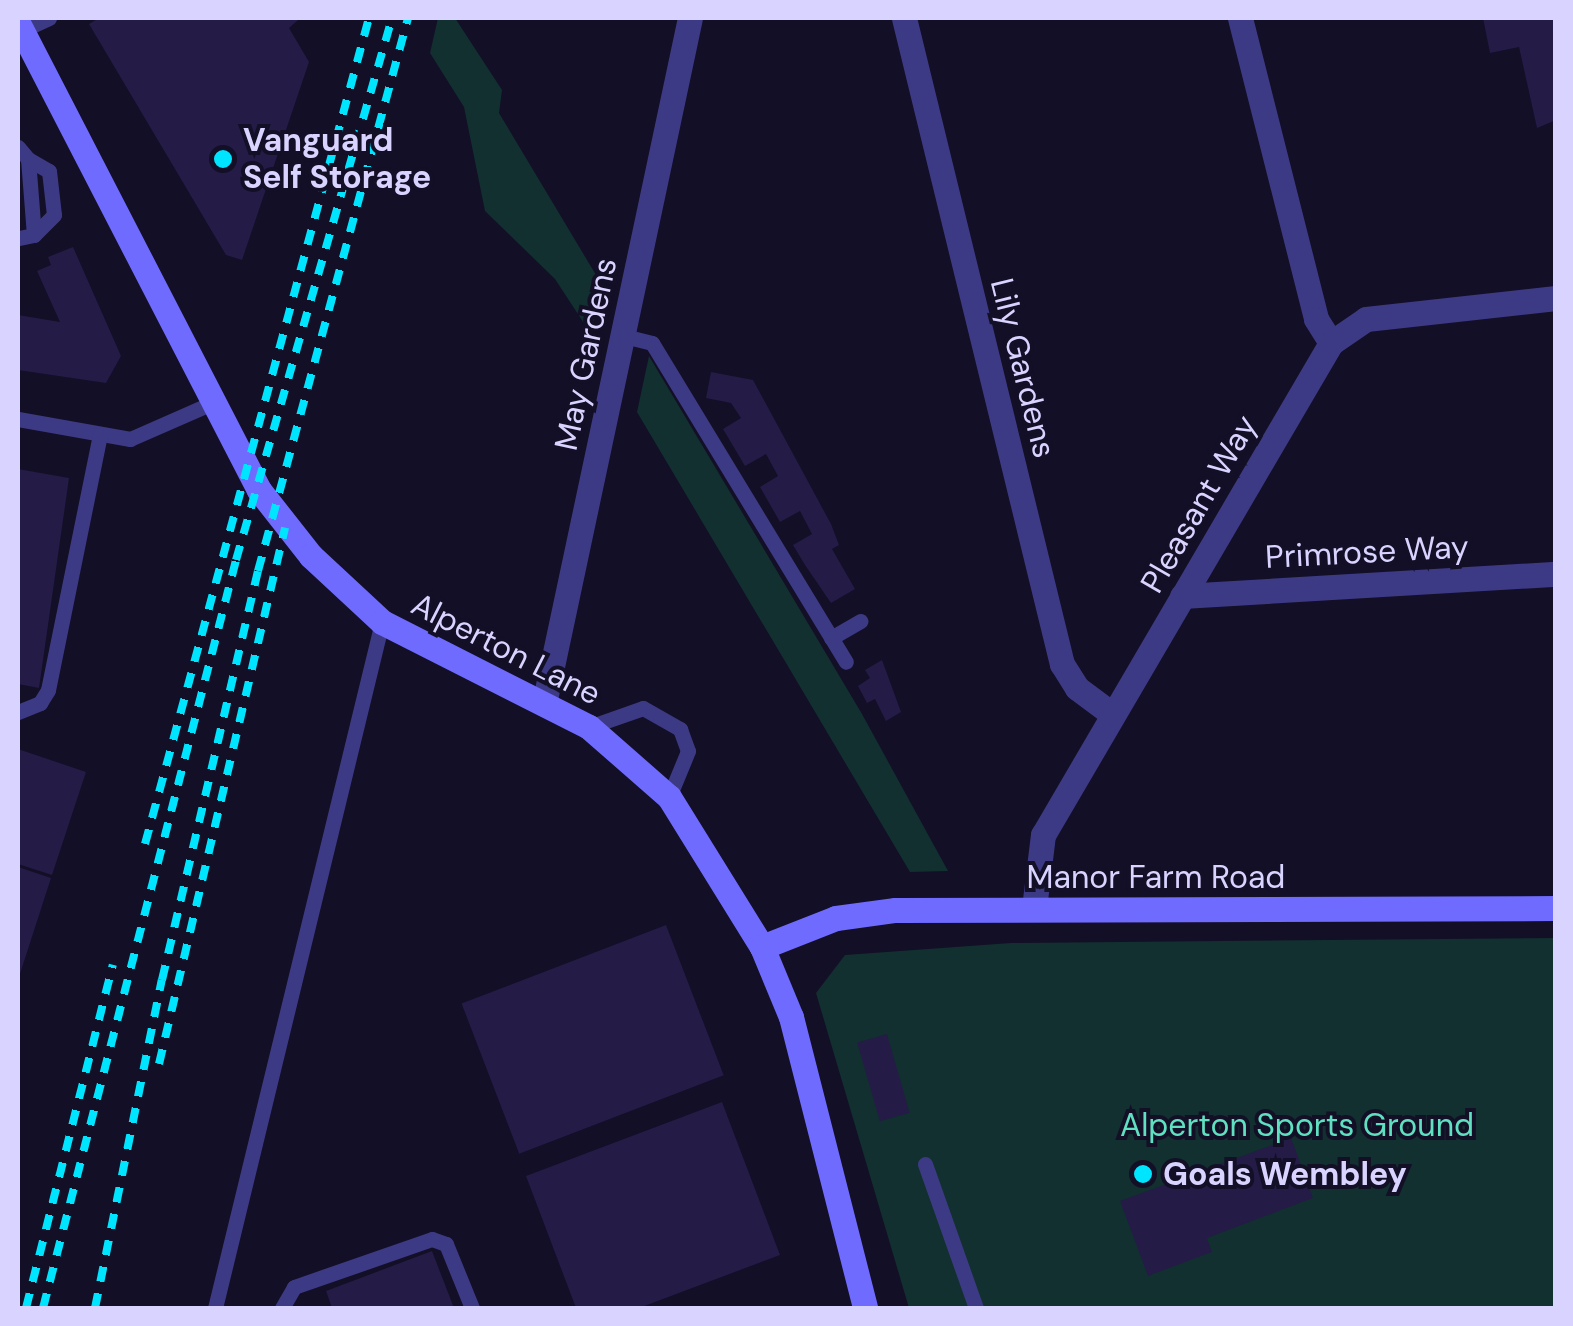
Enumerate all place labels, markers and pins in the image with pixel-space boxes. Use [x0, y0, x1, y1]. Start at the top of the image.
place label: Vanguard Self Storage [243, 122, 431, 197]
marker: Vanguard Self Storage [212, 148, 234, 170]
place label: Goals Wembley [1163, 1155, 1407, 1193]
marker: Goals Wembley [1132, 1163, 1154, 1185]

